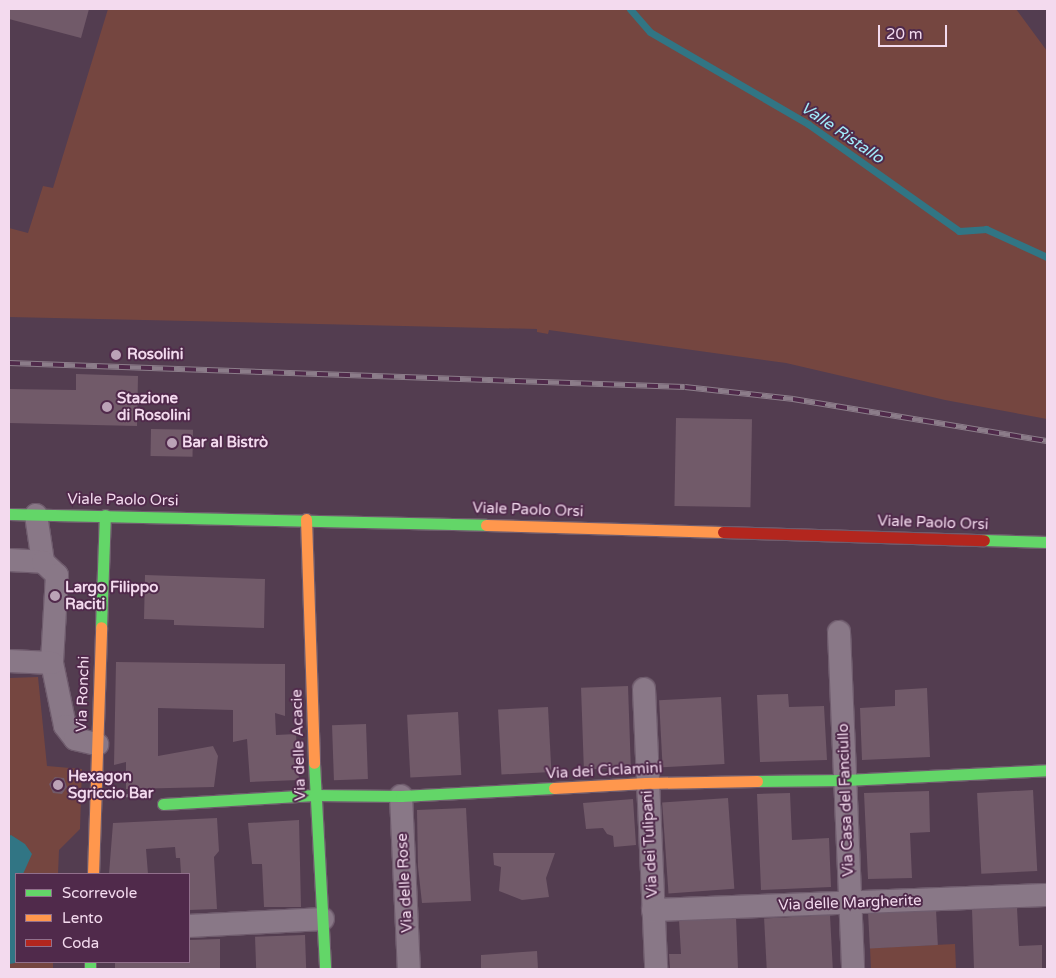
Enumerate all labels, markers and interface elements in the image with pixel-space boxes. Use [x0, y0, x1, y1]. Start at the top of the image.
scale bar [881, 15, 950, 47]
text: 20 m [886, 25, 923, 43]
water label: Valle Ristallo [797, 98, 887, 168]
place label: Rosolini [127, 346, 183, 364]
marker: Rosolini [109, 348, 123, 362]
place label: Stazione di Rosolini [117, 389, 191, 424]
marker: Stazione di Rosolini [101, 401, 113, 413]
place label: Bar al Bistrò [182, 434, 268, 452]
marker: Bar al Bistrò [166, 437, 178, 449]
street label: Viale Paolo Orsi [67, 490, 179, 510]
street label: Viale Paolo Orsi [472, 499, 584, 521]
street label: Viale Paolo Orsi [877, 512, 989, 534]
place label: Largo Filippo Raciti [65, 578, 158, 613]
marker: Largo Filippo Raciti [49, 590, 61, 602]
street label: Via Ronchi [73, 656, 93, 732]
street label: Via delle Acacie [288, 689, 310, 801]
street label: Via Casa del Fanciullo [834, 723, 858, 877]
street label: Via dei Ciclamini [545, 759, 663, 783]
place label: Hexagon Sgriccio Bar [68, 767, 153, 802]
marker: Hexagon Sgriccio Bar [52, 779, 64, 791]
street label: Via dei Tulipani [638, 790, 662, 898]
street label: Via delle Rose [393, 833, 417, 933]
legend [15, 873, 190, 963]
text: Scorrevole [62, 884, 137, 902]
street label: Via delle Margherite [778, 892, 922, 914]
text: Lento [62, 909, 103, 927]
text: Coda [62, 934, 99, 952]

